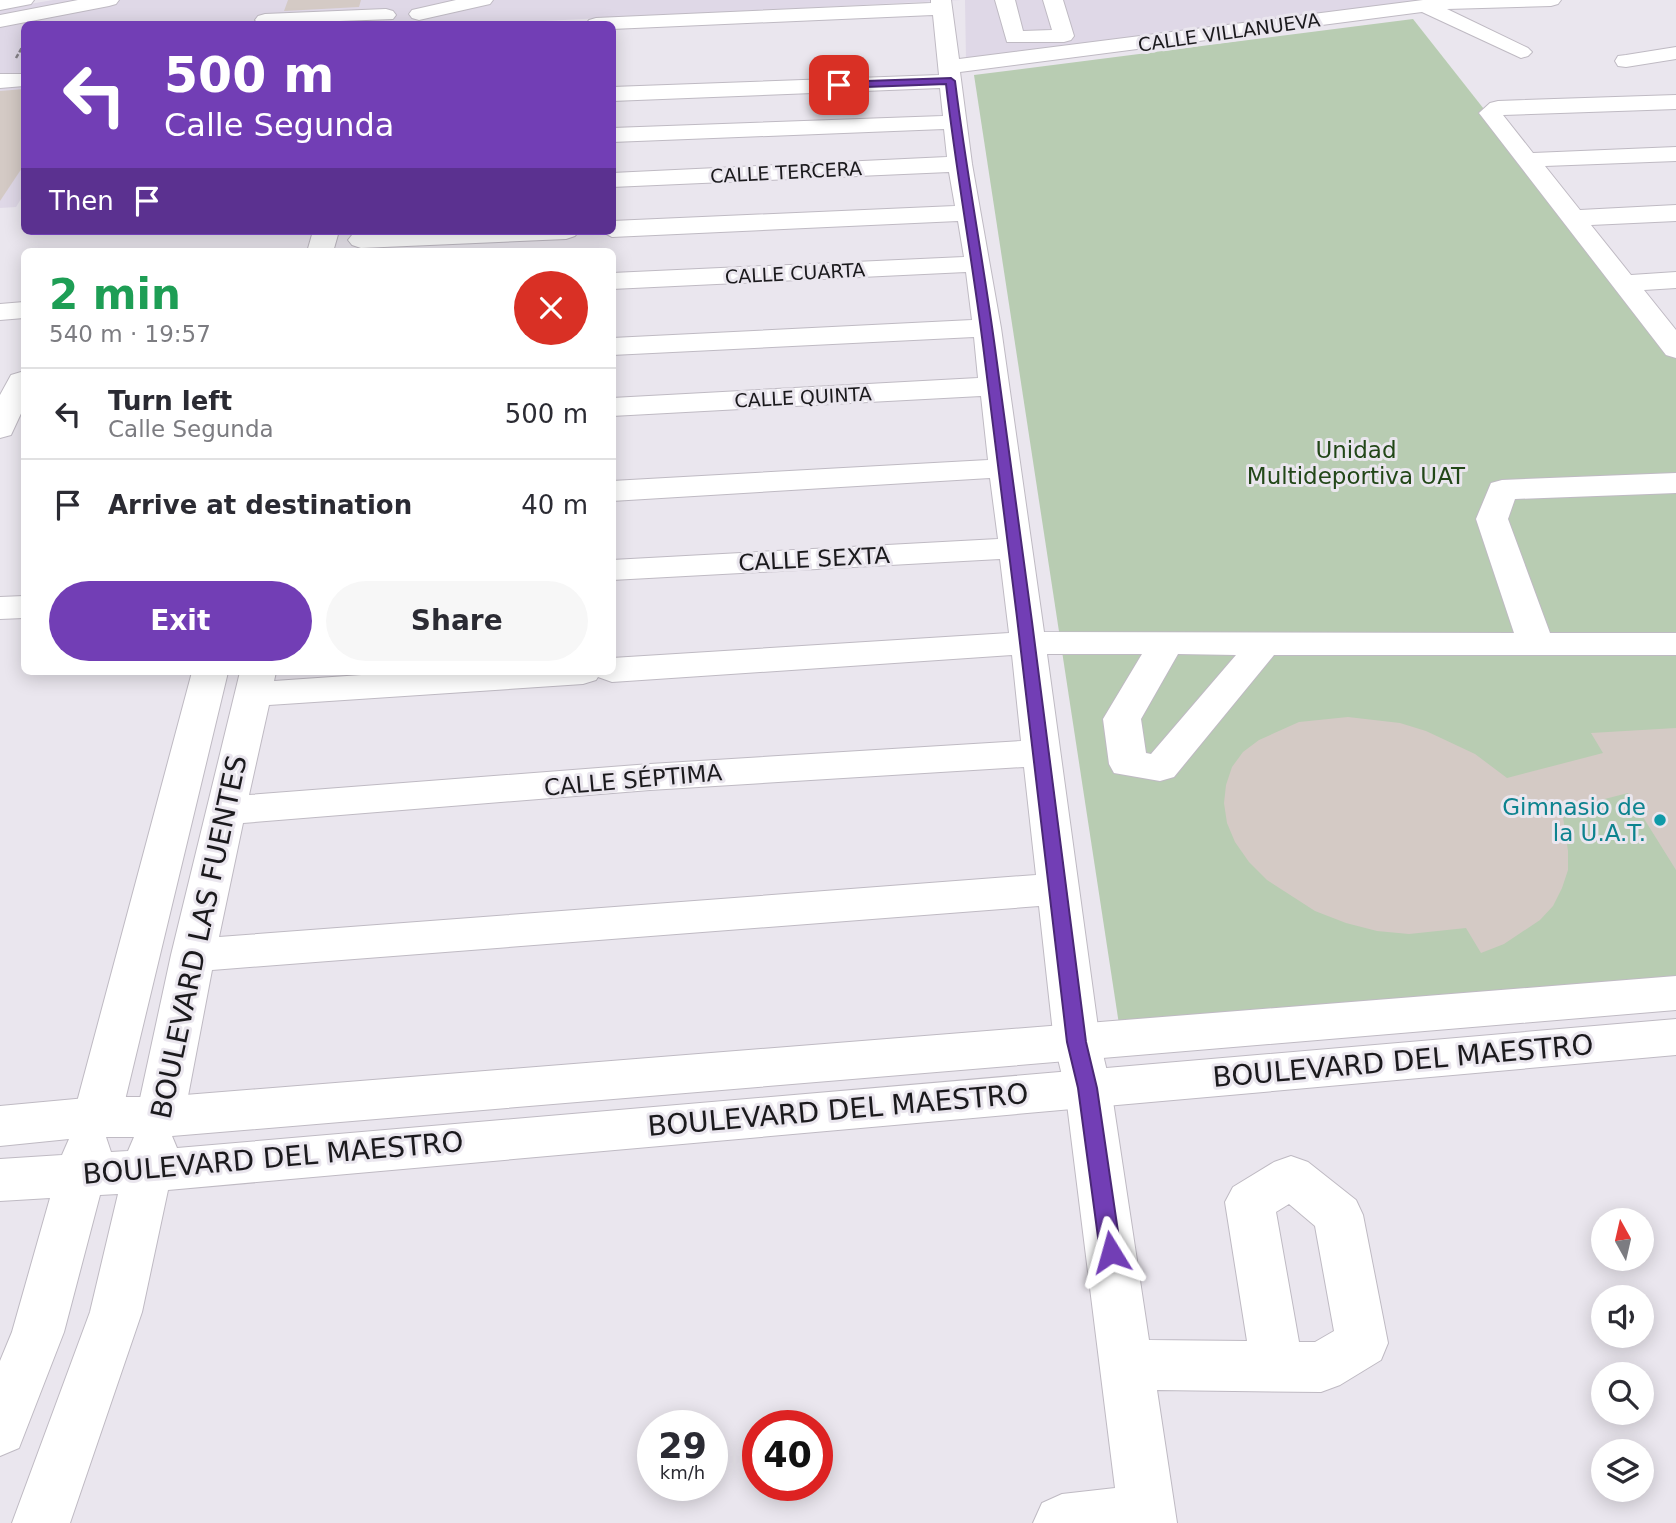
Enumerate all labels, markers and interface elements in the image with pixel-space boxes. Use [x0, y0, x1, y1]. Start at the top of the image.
street label: CALLE VILLANUEVA [1137, 8, 1321, 56]
text: 500 m [164, 47, 334, 104]
icon: left [49, 49, 140, 140]
pin [809, 55, 869, 115]
icon: arrive [820, 66, 858, 104]
text: Calle Segunda [164, 106, 394, 144]
street label: CALLE TERCERA [710, 157, 862, 187]
icon: arrive [128, 182, 166, 220]
text: Then [49, 186, 114, 216]
street label: CALLE CUARTA [724, 258, 866, 288]
text: 2 min [49, 270, 181, 319]
button: close [514, 271, 588, 345]
text: 540 m · 19:57 [49, 321, 211, 347]
street label: CALLE QUINTA [734, 382, 872, 412]
text: Turn left [108, 386, 232, 416]
icon: left [49, 395, 87, 433]
text: 500 m [505, 399, 588, 429]
text: Calle Segunda [108, 416, 274, 442]
park label: Unidad Multideportiva UAT [1247, 437, 1466, 489]
icon: arrive [49, 486, 87, 524]
text: Arrive at destination [108, 490, 412, 520]
text: 40 m [521, 490, 588, 520]
street label: CALLE SEXTA [738, 542, 891, 576]
button: Exit [49, 581, 312, 661]
button: Share [326, 581, 588, 661]
street label: BOULEVARD LAS FUENTES [144, 752, 254, 1122]
street label: CALLE SÉPTIMA [543, 758, 723, 801]
place label: Gimnasio de la U.A.T. [1502, 794, 1646, 846]
marker: Gimnasio de la U.A.T. [1652, 812, 1668, 828]
street label: BOULEVARD DEL MAESTRO [1211, 1028, 1595, 1094]
street label: BOULEVARD DEL MAESTRO [646, 1077, 1030, 1143]
street label: BOULEVARD DEL MAESTRO [81, 1125, 465, 1191]
north arrow [1591, 1208, 1654, 1270]
map controls [1591, 1208, 1654, 1502]
position arrow [1074, 1215, 1148, 1289]
button: sound [1591, 1285, 1654, 1348]
button: search [1591, 1362, 1654, 1425]
speed limit sign: 40 [742, 1410, 833, 1501]
text: 29 [658, 1426, 707, 1466]
button: layers [1591, 1439, 1654, 1502]
text: km/h [660, 1462, 705, 1483]

